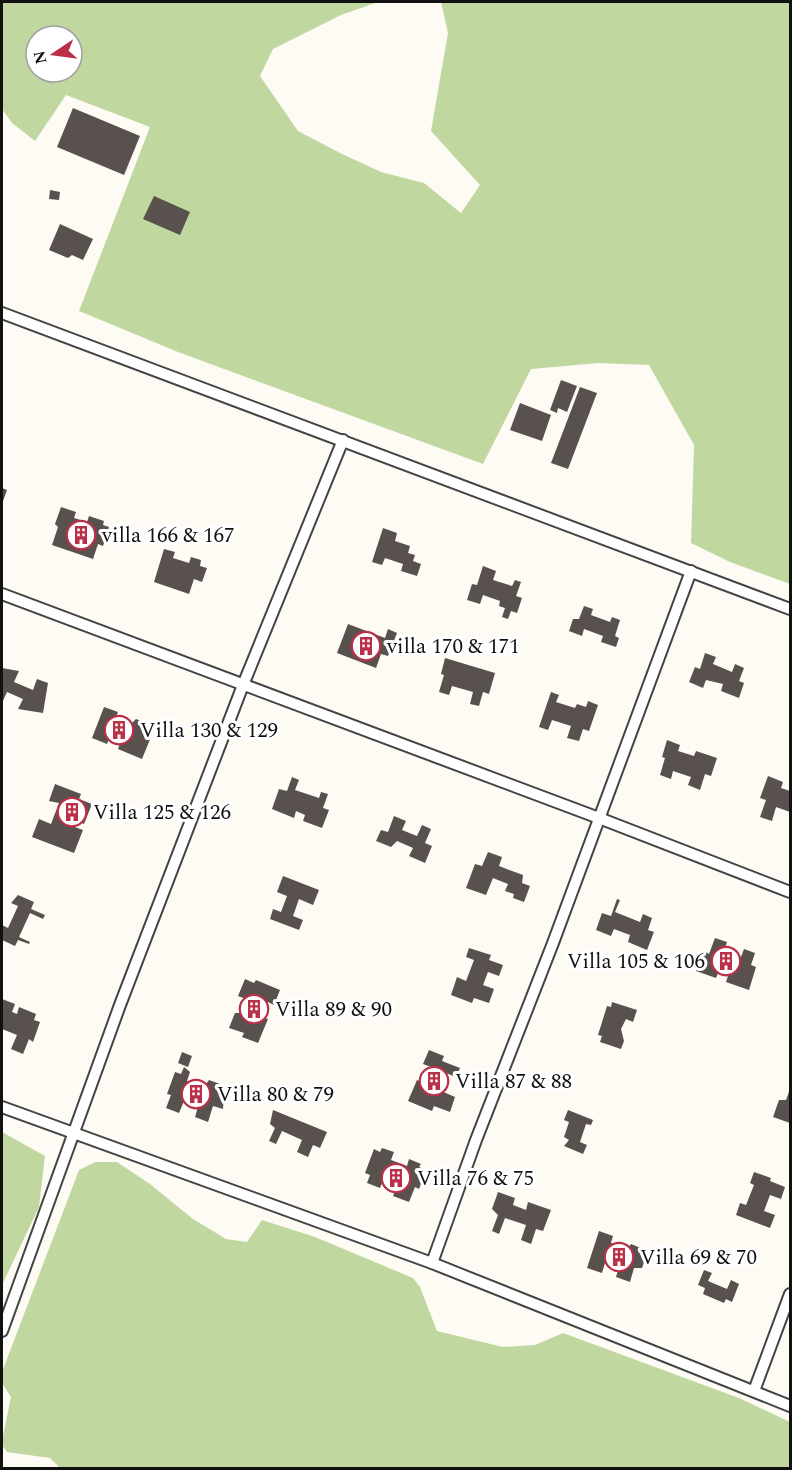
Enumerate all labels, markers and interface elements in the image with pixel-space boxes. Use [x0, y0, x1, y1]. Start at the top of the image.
north arrow [24, 24, 84, 84]
text: N [27, 48, 54, 66]
building icon: villa 166 & 167 [65, 519, 97, 551]
place label: villa 166 & 167 [101, 520, 235, 552]
building icon: villa 170 & 171 [350, 630, 382, 662]
place label: villa 170 & 171 [386, 631, 520, 663]
building icon: Villa 130 & 129 [103, 714, 135, 746]
place label: Villa 130 & 129 [140, 715, 278, 747]
building icon: Villa 125 & 126 [56, 796, 88, 828]
place label: Villa 125 & 126 [93, 797, 231, 829]
building icon: Villa 105 & 106 [710, 945, 742, 977]
place label: Villa 105 & 106 [567, 946, 705, 978]
building icon: Villa 89 & 90 [238, 993, 270, 1025]
place label: Villa 89 & 90 [275, 994, 392, 1026]
building icon: Villa 87 & 88 [418, 1065, 450, 1097]
place label: Villa 87 & 88 [455, 1066, 572, 1098]
building icon: Villa 80 & 79 [180, 1078, 212, 1110]
place label: Villa 80 & 79 [217, 1079, 334, 1111]
building icon: Villa 76 & 75 [380, 1162, 412, 1194]
place label: Villa 76 & 75 [417, 1163, 534, 1195]
building icon: Villa 69 & 70 [603, 1241, 635, 1273]
place label: Villa 69 & 70 [640, 1242, 757, 1274]

